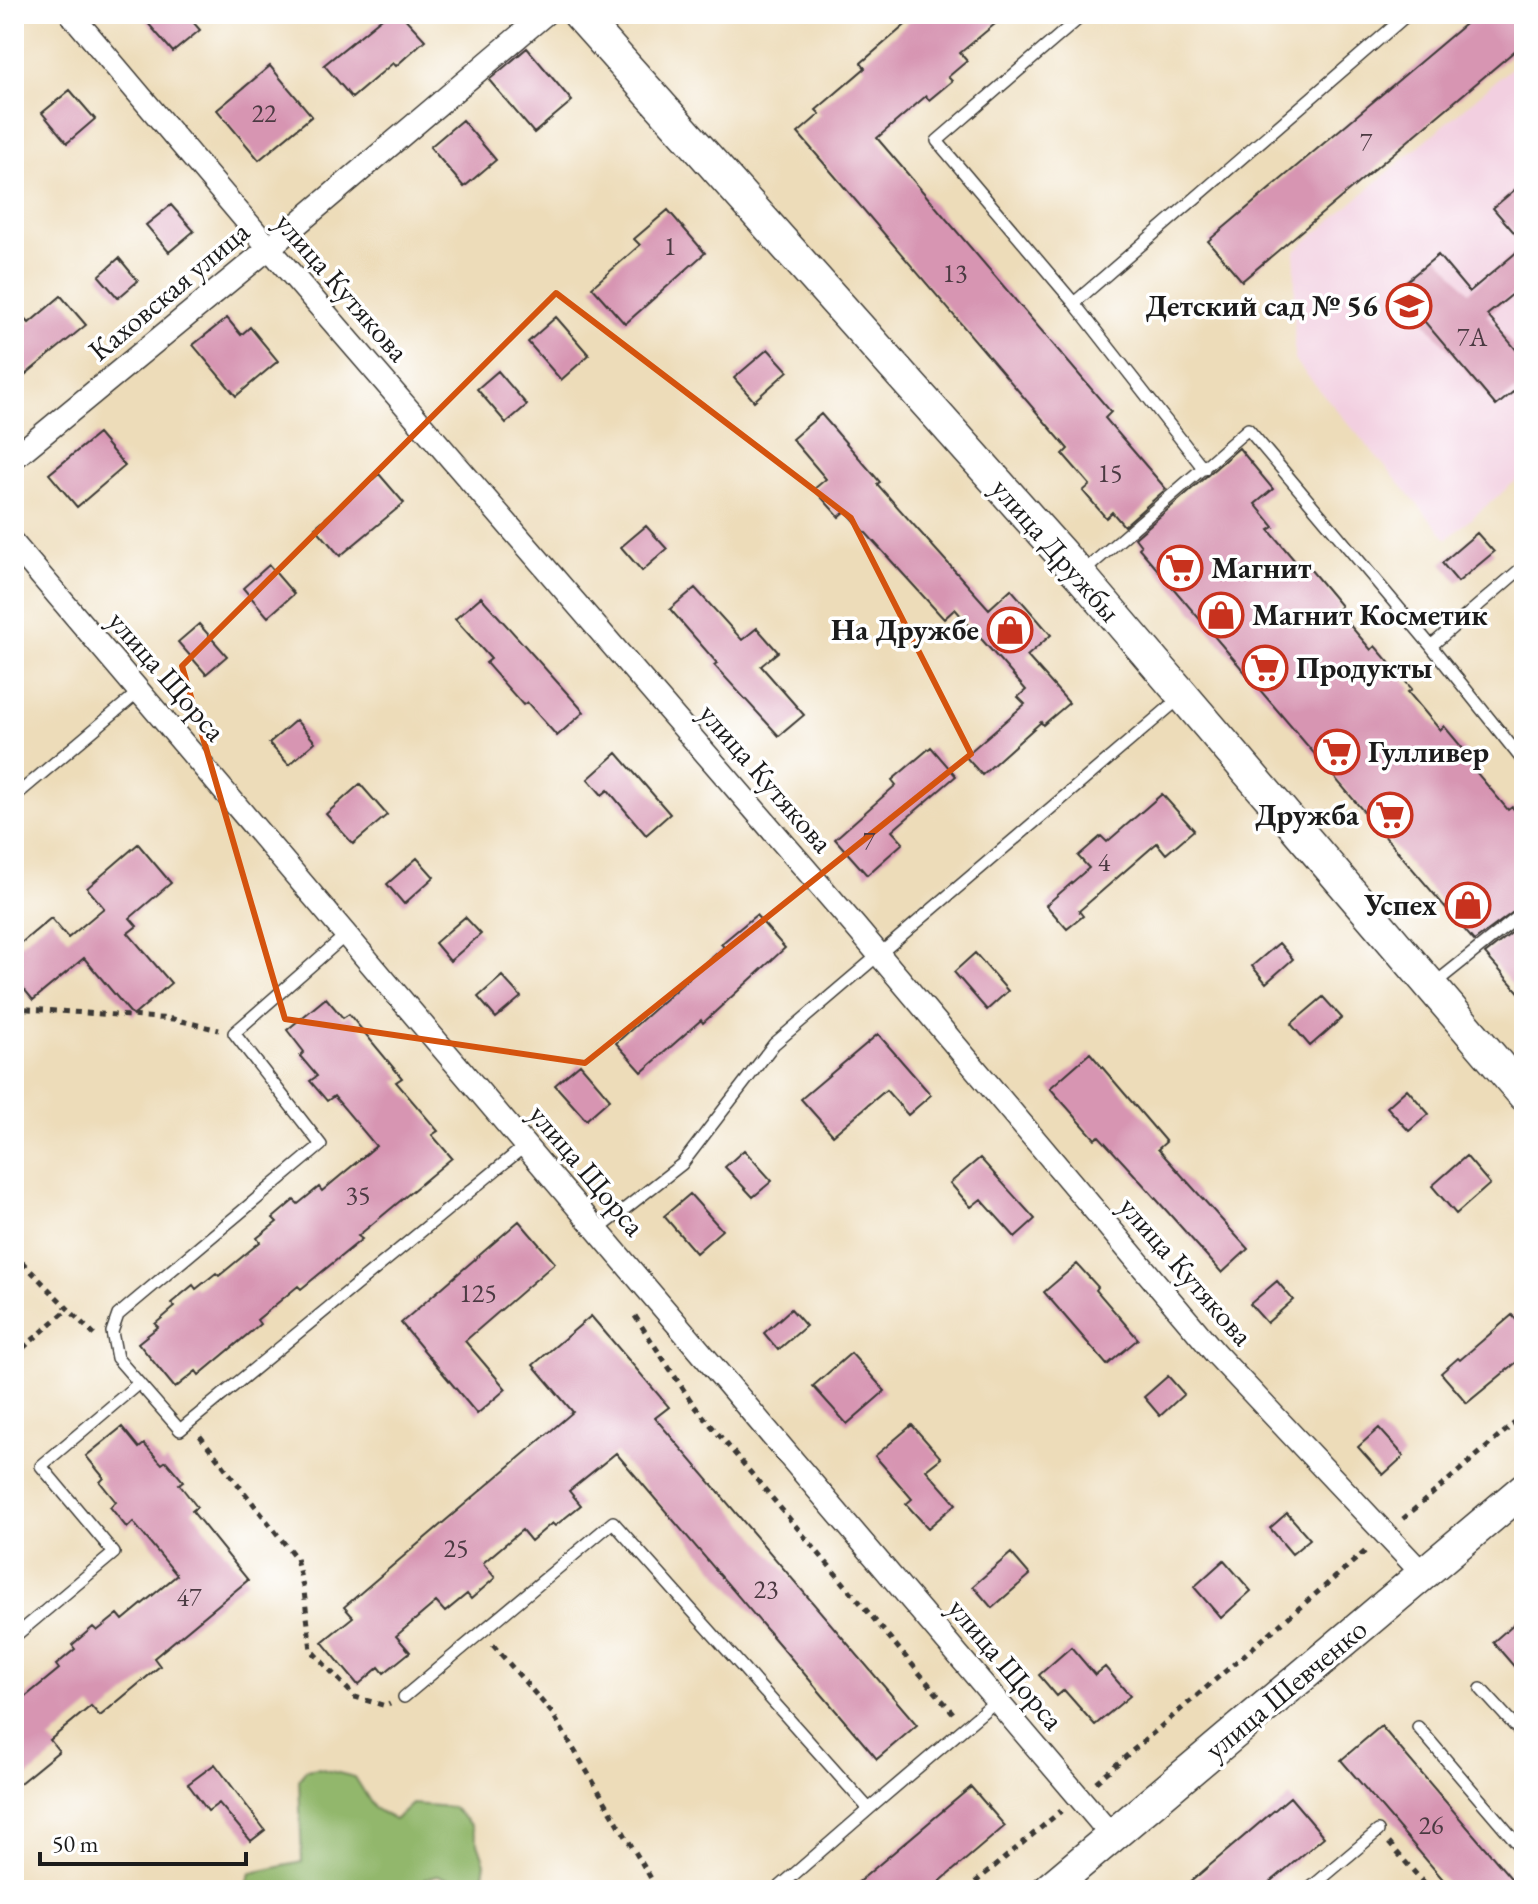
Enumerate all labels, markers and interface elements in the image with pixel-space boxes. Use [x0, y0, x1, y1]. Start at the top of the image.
house number: 22 [252, 96, 277, 130]
house number: 7 [1360, 125, 1373, 159]
street label: улица Кутякова [267, 204, 418, 370]
street label: Каховская улица [80, 212, 257, 369]
house number: 1 [664, 229, 676, 263]
house number: 13 [943, 256, 967, 290]
school or university icon: Детский сад № 56 [1385, 282, 1433, 330]
place label: Детский сад № 56 [1145, 286, 1378, 325]
house number: 7А [1457, 320, 1488, 354]
house number: 15 [1098, 456, 1122, 490]
street label: улица Дружбы [983, 469, 1130, 630]
supermarket icon: Магнит [1156, 544, 1204, 592]
place label: Магнит [1211, 548, 1312, 587]
shop icon: Магнит Косметик [1197, 591, 1245, 639]
place label: Магнит Косметик [1252, 595, 1488, 634]
street label: улица Щорса [100, 602, 235, 749]
shop icon: На Дружбе [986, 606, 1034, 654]
place label: На Дружбе [831, 610, 979, 649]
supermarket icon: Продукты [1241, 644, 1289, 692]
place label: Продукты [1296, 648, 1432, 687]
street label: улица Кутякова [691, 695, 842, 861]
supermarket icon: Гулливер [1313, 728, 1361, 776]
place label: Гулливер [1368, 732, 1489, 771]
supermarket icon: Дружба [1366, 791, 1414, 839]
place label: Дружба [1255, 795, 1360, 834]
house number: 7 [863, 824, 876, 858]
house number: 4 [1098, 845, 1111, 879]
shop icon: Успех [1444, 881, 1492, 929]
place label: Успех [1363, 885, 1437, 924]
street label: улица Щорса [521, 1095, 654, 1244]
house number: 35 [346, 1178, 370, 1212]
street label: улица Кутякова [1111, 1188, 1262, 1354]
house number: 125 [459, 1276, 497, 1310]
house number: 25 [444, 1531, 468, 1565]
house number: 23 [754, 1572, 778, 1606]
house number: 47 [177, 1580, 202, 1614]
street label: улица Щорса [940, 1589, 1073, 1738]
street label: улица Шевченко [1196, 1609, 1375, 1768]
house number: 26 [1419, 1808, 1443, 1842]
scale bar [40, 1816, 246, 1866]
text: 50 m [52, 1828, 99, 1859]

